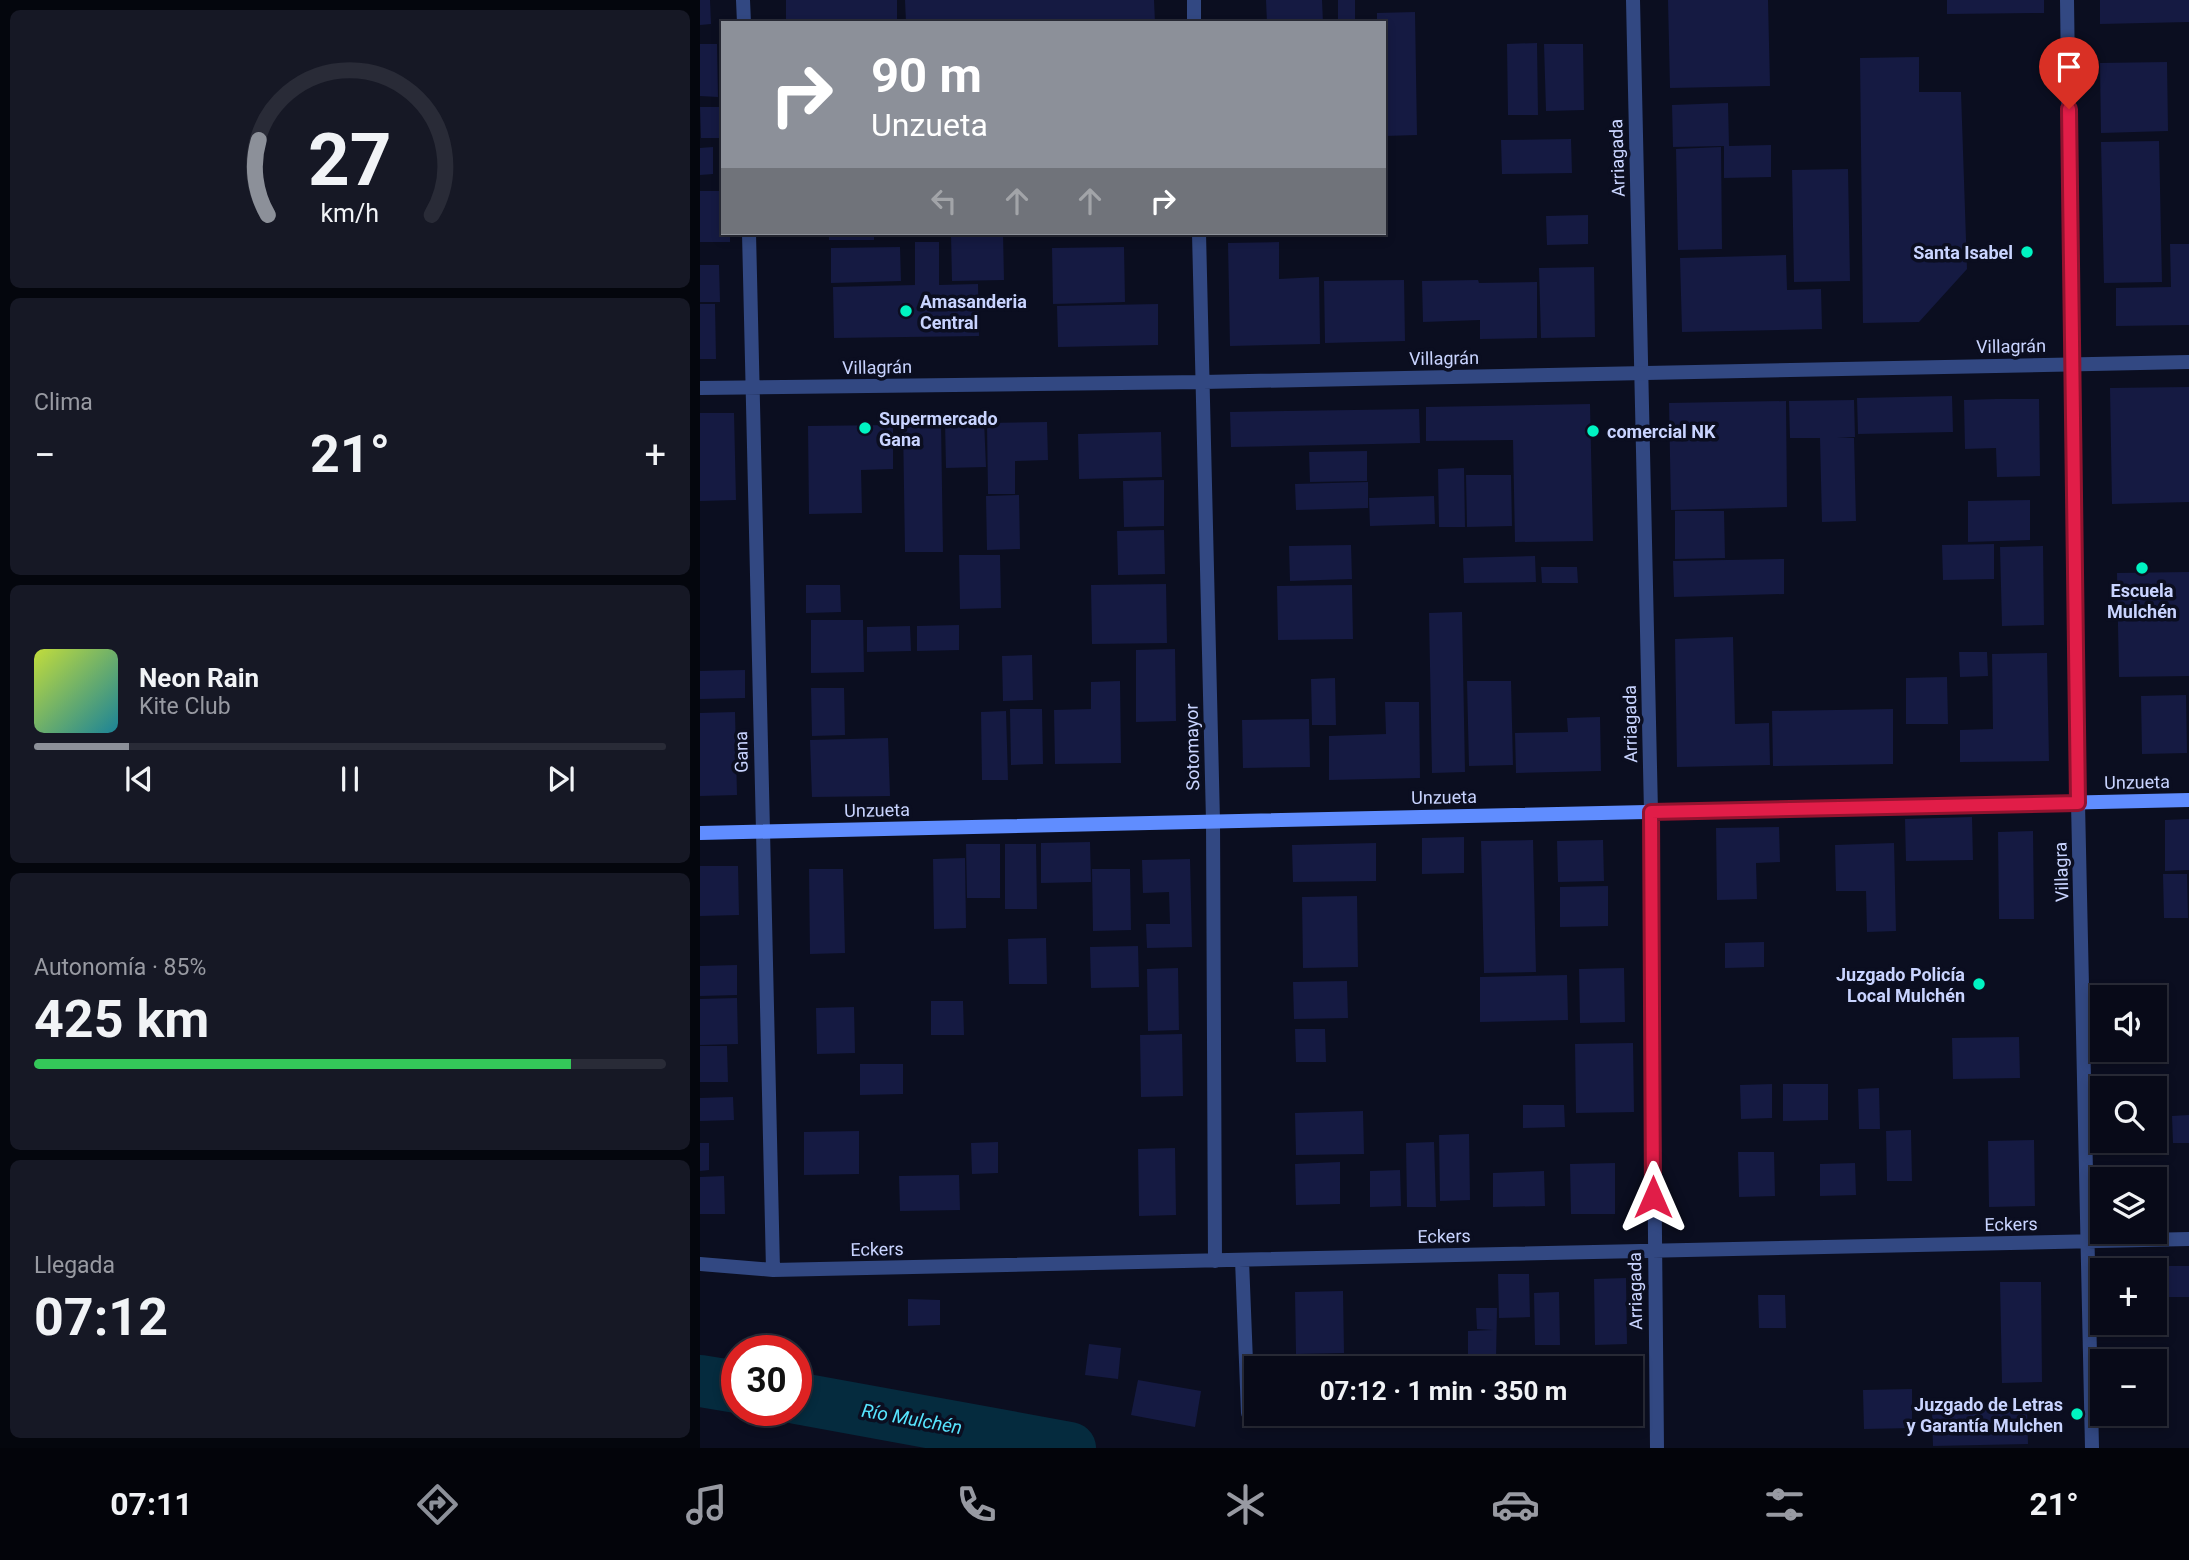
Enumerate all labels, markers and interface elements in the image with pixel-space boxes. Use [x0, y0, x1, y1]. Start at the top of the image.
pin [2039, 37, 2099, 109]
text: 90 m [871, 47, 982, 104]
icon: arrive [2050, 48, 2088, 86]
icon: right [756, 49, 847, 140]
text: Unzueta [871, 106, 988, 144]
text: 27 [308, 117, 392, 203]
street label: Arriagada [1605, 119, 1629, 197]
icon: left [925, 182, 963, 220]
icon: ahead [998, 182, 1036, 220]
icon: ahead [1071, 182, 1109, 220]
icon: right [1144, 182, 1182, 220]
text: km/h [321, 199, 379, 228]
place label: Santa Isabel [1913, 242, 2013, 263]
marker: Santa Isabel [2019, 244, 2035, 260]
place label: Amasanderia Central [920, 291, 1027, 333]
marker: Amasanderia Central [898, 303, 914, 319]
street label: Villagrán [1976, 335, 2046, 357]
street label: Villagrán [1409, 347, 1479, 369]
street label: Villagrán [842, 356, 912, 378]
text: Clima [34, 389, 93, 416]
place label: Supermercado Gana [879, 408, 998, 450]
marker: Supermercado Gana [857, 420, 873, 436]
place label: comercial NK [1607, 421, 1716, 442]
marker: comercial NK [1585, 423, 1601, 439]
text: 21° [310, 424, 390, 485]
text: − [34, 433, 56, 477]
text: + [644, 433, 666, 477]
marker: Escuela Mulchén [2134, 560, 2150, 576]
place label: Escuela Mulchén [2107, 580, 2177, 622]
text: Neon Rain [139, 663, 259, 693]
street label: Arriagada [1619, 685, 1641, 763]
text: Kite Club [139, 693, 231, 720]
street label: Sotomayor [1181, 703, 1203, 791]
street label: Gana [730, 731, 752, 773]
icon: previous [120, 760, 158, 798]
icon: pause [331, 760, 369, 798]
icon: next [542, 760, 580, 798]
street label: Unzueta [2104, 771, 2170, 793]
street label: Unzueta [1411, 786, 1477, 808]
street label: Unzueta [844, 799, 910, 821]
street label: Villagra [2049, 842, 2073, 902]
text: Autonomía · 85% [34, 954, 206, 981]
place label: Juzgado Policía Local Mulchén [1836, 964, 1965, 1006]
marker: Juzgado Policía Local Mulchén [1971, 976, 1987, 992]
map controls [2090, 985, 2167, 1426]
button: sound [2090, 985, 2167, 1062]
text: 425 km [34, 989, 209, 1050]
button: search [2090, 1076, 2167, 1153]
position arrow [1616, 1160, 1690, 1234]
button: layers [2090, 1167, 2167, 1244]
street label: Eckers [1984, 1213, 2038, 1235]
street label: Eckers [1417, 1225, 1471, 1247]
street label: Eckers [850, 1238, 904, 1260]
text: Llegada [34, 1252, 115, 1279]
street label: Arriagada [1624, 1252, 1646, 1330]
button: + [2090, 1258, 2167, 1335]
text: 07:12 [34, 1287, 168, 1348]
speed limit sign: 30 [721, 1335, 812, 1426]
button: − [2090, 1349, 2167, 1426]
text: 07:12 · 1 min · 350 m [1320, 1376, 1567, 1406]
place label: Juzgado de Letras y Garantía Mulchen [1907, 1394, 2063, 1436]
water label: Río Mulchén [860, 1399, 964, 1439]
marker: Juzgado de Letras y Garantía Mulchen [2069, 1406, 2085, 1422]
icon: directions [413, 1480, 462, 1529]
icon: music [682, 1480, 731, 1529]
icon: phone [952, 1480, 1001, 1529]
icon: climate [1221, 1480, 1270, 1529]
icon: car [1491, 1480, 1540, 1529]
icon: filters [1760, 1480, 1809, 1529]
text: 07:11 [110, 1485, 193, 1523]
text: 21° [2030, 1485, 2079, 1523]

